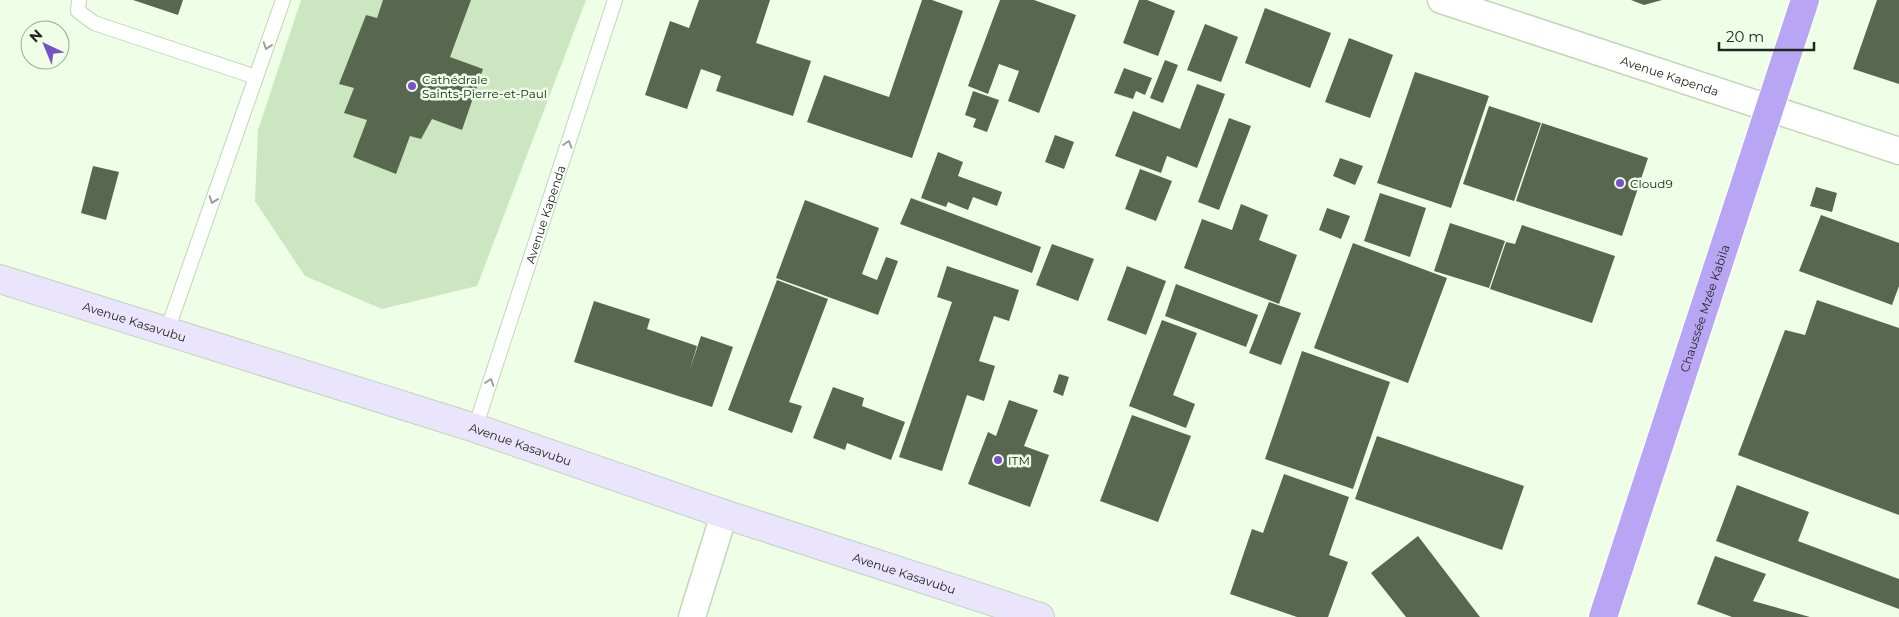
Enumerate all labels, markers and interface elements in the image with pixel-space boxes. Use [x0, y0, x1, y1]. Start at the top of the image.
north arrow [20, 20, 70, 70]
scale bar [1719, 20, 1814, 52]
text: N [26, 25, 46, 46]
text: 20 m [1726, 27, 1764, 46]
one-way arrow [263, 41, 273, 50]
street label: Avenue Kapenda [1619, 52, 1721, 99]
place label: Cathédrale Saints-Pierre-et-Paul [422, 72, 547, 101]
marker: Cathédrale Saints-Pierre-et-Paul [406, 80, 418, 92]
one-way arrow [562, 140, 572, 149]
street label: Avenue Kapenda [522, 163, 568, 265]
place label: Cloud9 [1630, 176, 1673, 191]
marker: Cloud9 [1614, 177, 1626, 189]
one-way arrow [209, 195, 219, 203]
street label: Chaussée Mzée Kabila [1676, 242, 1732, 374]
street label: Avenue Kasavubu [81, 298, 188, 344]
one-way arrow [485, 378, 495, 387]
street label: Avenue Kasavubu [467, 419, 574, 468]
place label: ITM [1008, 453, 1030, 468]
marker: ITM [992, 454, 1004, 466]
street label: Avenue Kasavubu [851, 549, 958, 597]

